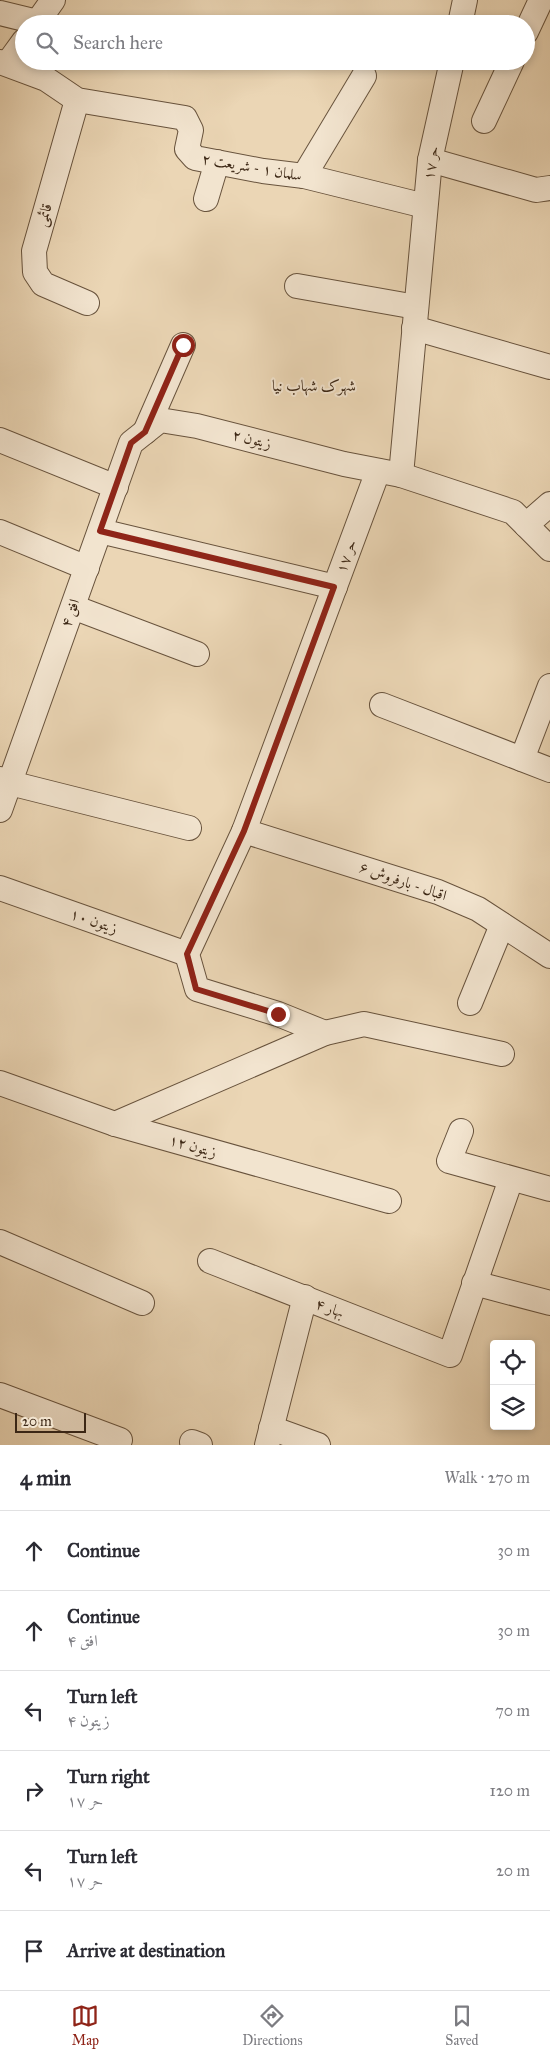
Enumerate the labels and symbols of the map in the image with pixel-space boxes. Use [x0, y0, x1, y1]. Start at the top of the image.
street label: حر ۱۷ [419, 145, 443, 181]
street label: سلمان ۱ - شریعت ۲ [200, 149, 303, 186]
street label: قائمی [32, 201, 58, 229]
route start [172, 334, 195, 357]
district label: شهرک شهاب نیا [272, 376, 356, 396]
street label: زیتون ۲ [230, 425, 274, 454]
street label: حر ۱۷ [332, 537, 360, 575]
street label: افق ۴ [57, 596, 83, 630]
street label: اقبال - بارفروش ۶ [357, 858, 449, 905]
street label: زیتون ۱۰ [68, 905, 120, 938]
route end [267, 1003, 290, 1026]
street label: زیتون ۱۲ [167, 1131, 219, 1162]
street label: بهار ۴ [313, 1294, 347, 1323]
scale bar [15, 1410, 86, 1433]

